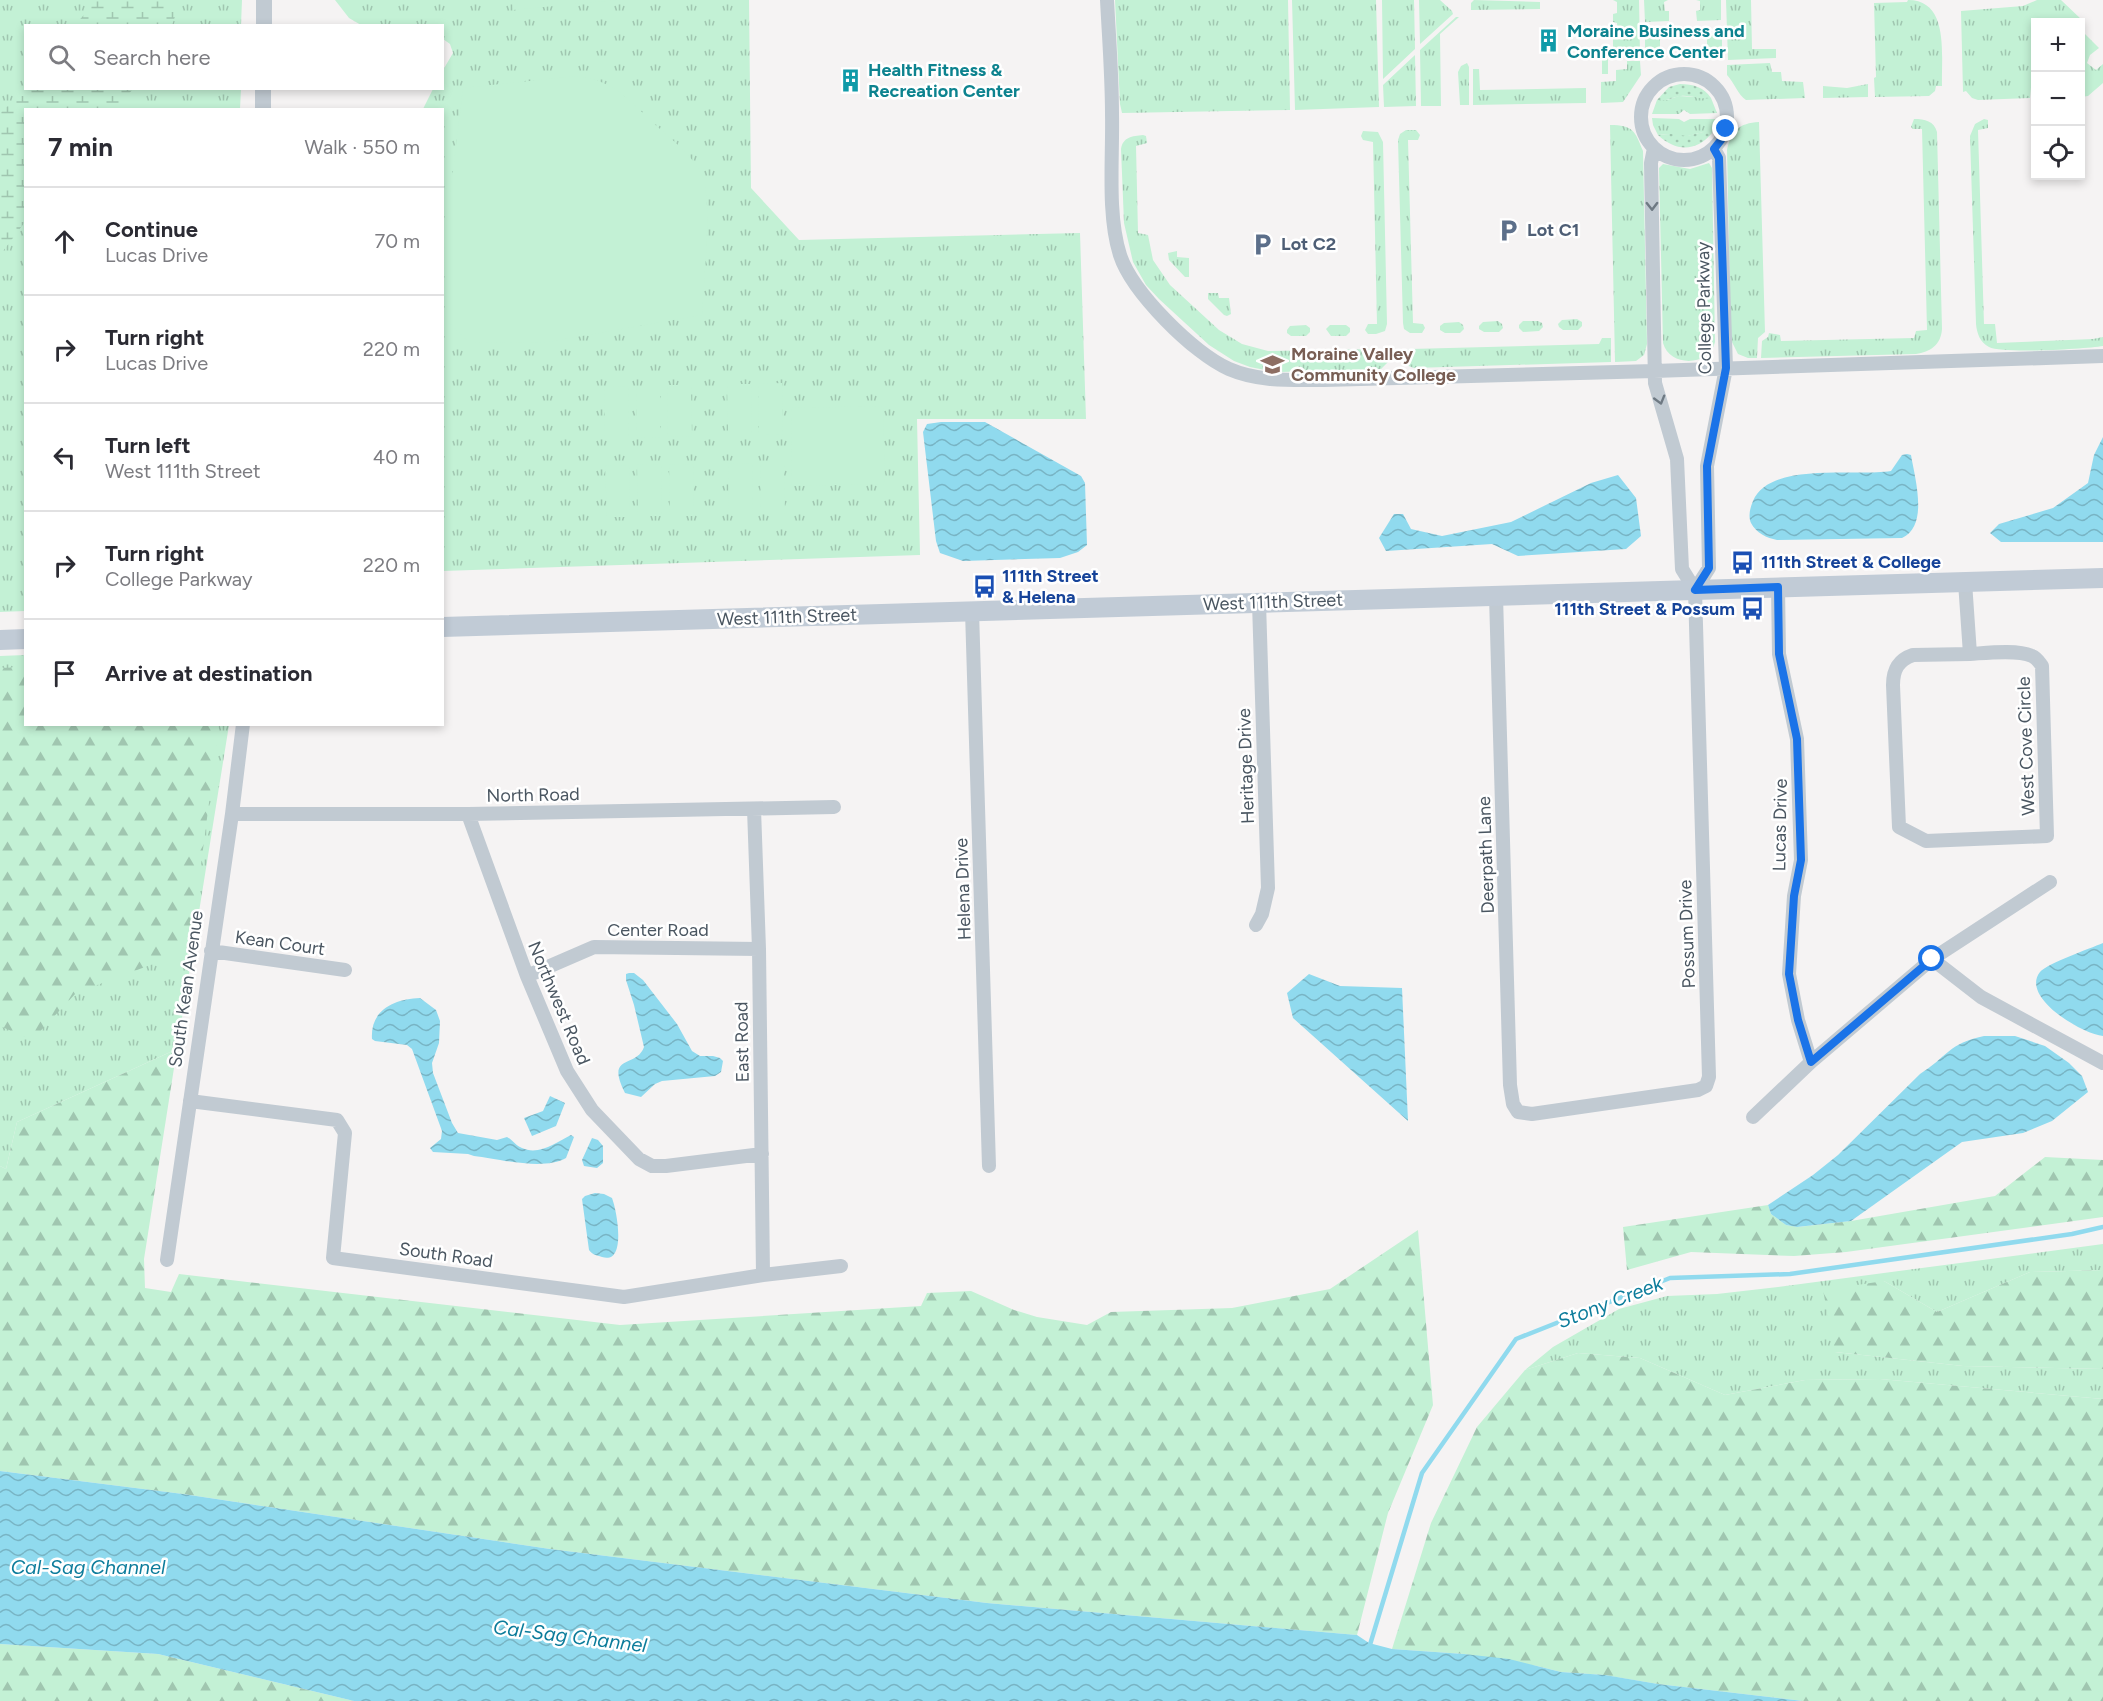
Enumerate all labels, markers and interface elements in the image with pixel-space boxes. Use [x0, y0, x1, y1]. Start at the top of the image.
map controls [2031, 18, 2085, 180]
button: + [2031, 18, 2085, 72]
place label: Moraine Business and Conference Center [1567, 20, 1745, 63]
search box [24, 24, 444, 90]
building icon: Moraine Business and Conference Center [1536, 28, 1562, 54]
icon: search [45, 41, 78, 74]
text: Search here [93, 44, 211, 71]
place label: Health Fitness & Recreation Center [868, 59, 1020, 102]
building icon: Health Fitness & Recreation Center [837, 67, 863, 93]
button: − [2031, 72, 2085, 126]
route end [1712, 115, 1738, 141]
button: locate [2031, 126, 2085, 180]
text: 7 min [48, 131, 113, 163]
text: Walk · 550 m [305, 135, 420, 159]
one-way arrow [1646, 202, 1658, 211]
text: Continue [105, 216, 198, 243]
parking icon: Lot C1 [1496, 217, 1522, 243]
place label: Lot C1 [1527, 219, 1579, 241]
icon: ahead [48, 225, 81, 258]
text: 70 m [374, 229, 420, 253]
parking icon: Lot C2 [1250, 231, 1276, 257]
place label: Lot C2 [1281, 233, 1336, 255]
street label: College Parkway [1692, 241, 1716, 375]
text: Lucas Drive [105, 243, 208, 267]
text: Turn right [105, 324, 204, 351]
icon: right [48, 333, 81, 366]
text: 220 m [363, 337, 420, 361]
place label: Moraine Valley Community College [1291, 343, 1456, 386]
text: Lucas Drive [105, 351, 208, 375]
school or university icon: Moraine Valley Community College [1260, 351, 1286, 377]
one-way arrow [1653, 394, 1665, 405]
text: Turn left [105, 432, 191, 459]
icon: left [48, 441, 81, 474]
text: 40 m [373, 445, 420, 469]
text: West 111th Street [105, 459, 261, 483]
text: Turn right [105, 540, 204, 567]
icon: right [48, 549, 81, 582]
bus stop icon: 111th Street & College [1730, 549, 1756, 575]
place label: 111th Street & College [1761, 551, 1941, 573]
text: 220 m [363, 553, 420, 577]
place label: 111th Street & Helena [1002, 565, 1099, 608]
text: College Parkway [105, 567, 252, 591]
bus stop icon: 111th Street & Helena [971, 573, 997, 599]
street label: West 111th Street [1203, 589, 1344, 615]
bus stop icon: 111th Street & Possum [1740, 596, 1766, 622]
place label: 111th Street & Possum [1554, 598, 1735, 620]
street label: West 111th Street [717, 604, 858, 630]
icon: arrive [48, 657, 81, 690]
text: Arrive at destination [105, 660, 313, 687]
street label: West Cove Circle [2013, 676, 2039, 816]
street label: Heritage Drive [1233, 707, 1259, 824]
street label: Lucas Drive [1768, 778, 1792, 872]
street label: North Road [486, 783, 580, 807]
street label: Deerpath Lane [1473, 796, 1499, 914]
street label: Helena Drive [950, 837, 976, 941]
street label: Possum Drive [1674, 879, 1700, 989]
street label: South Kean Avenue [164, 909, 208, 1069]
street label: Center Road [607, 919, 709, 941]
street label: Kean Court [234, 926, 327, 960]
street label: Northwest Road [523, 938, 595, 1068]
route start [1918, 945, 1944, 971]
street label: East Road [730, 1001, 754, 1083]
street label: South Road [398, 1238, 494, 1272]
water label: Stony Creek [1554, 1270, 1667, 1333]
water label: Cal-Sag Channel [11, 1555, 166, 1579]
water label: Cal-Sag Channel [492, 1615, 649, 1657]

